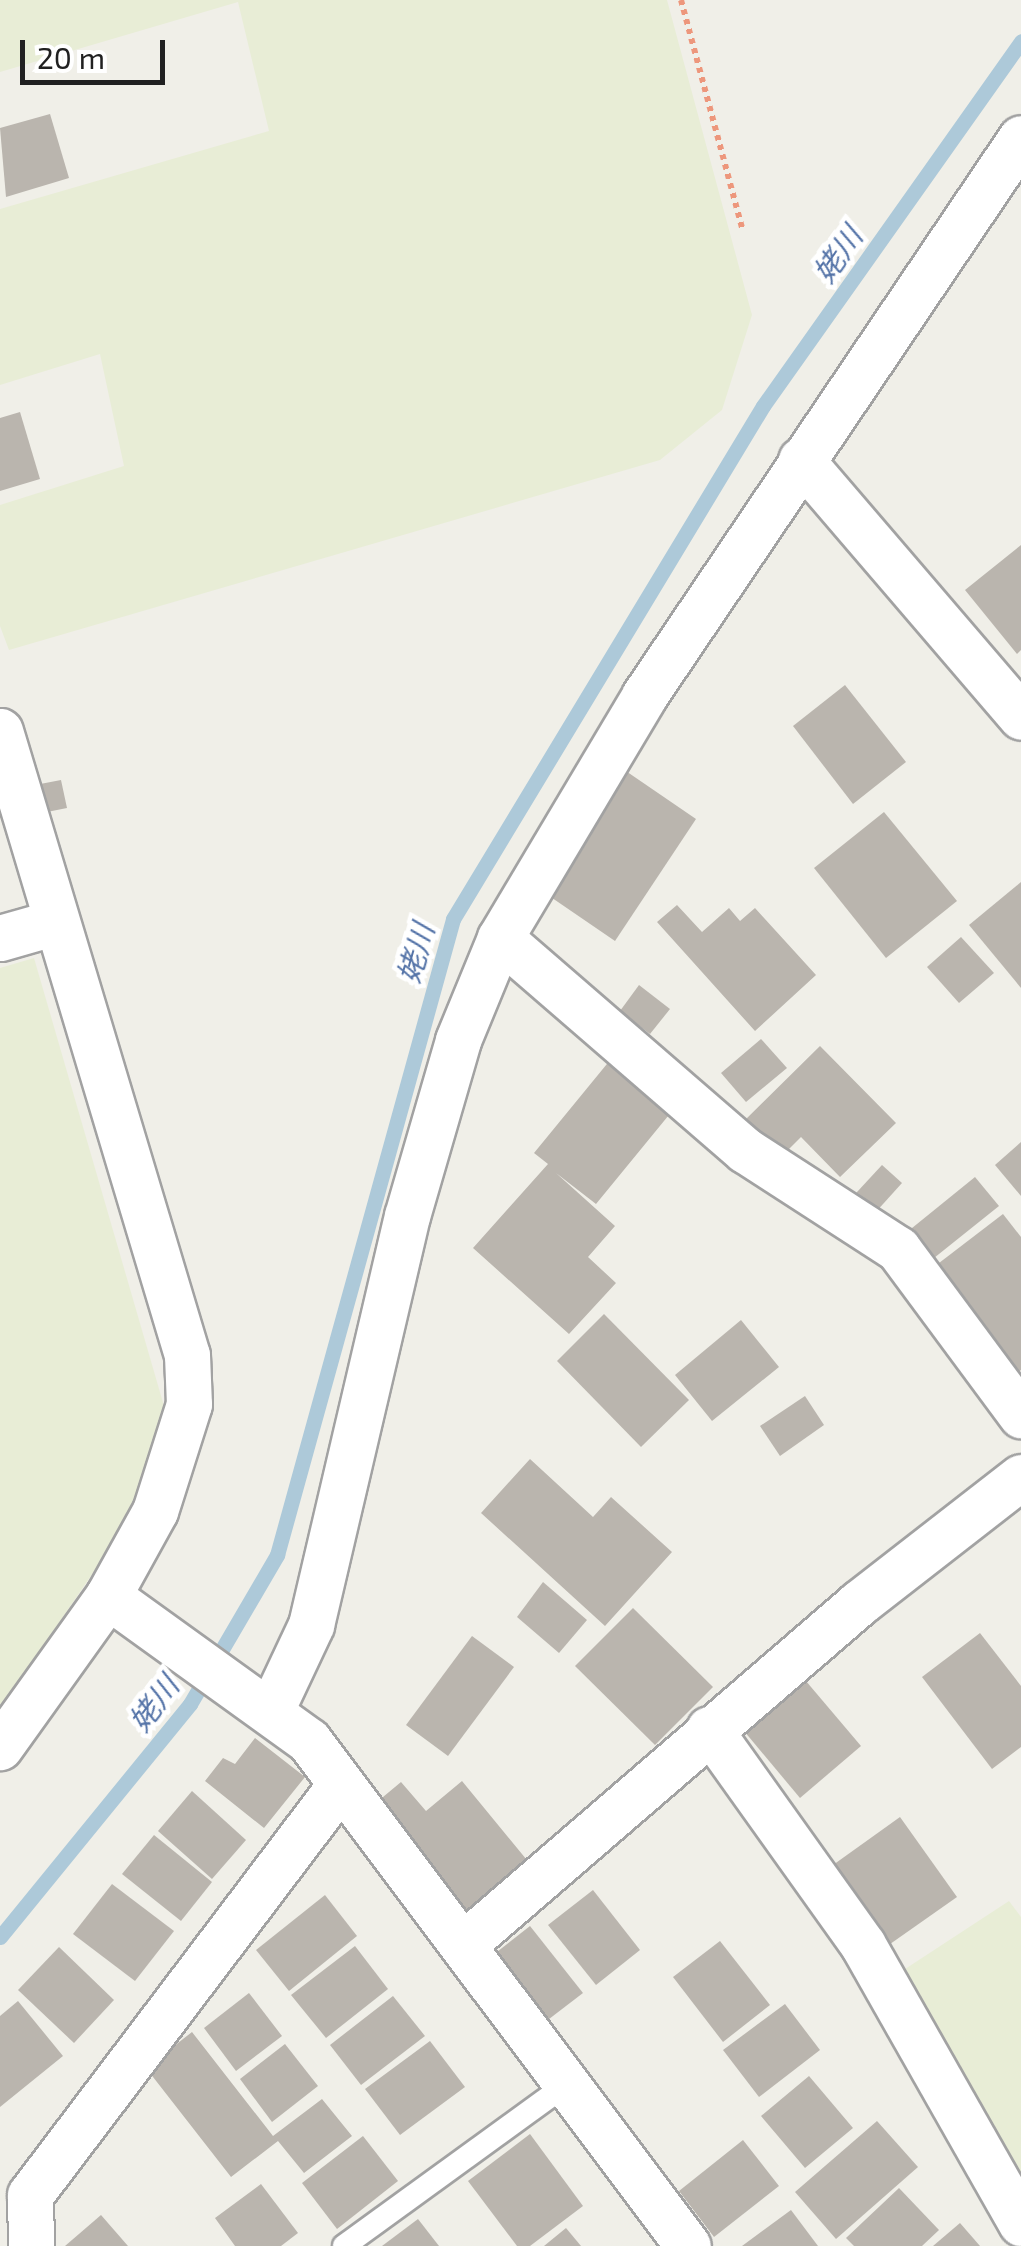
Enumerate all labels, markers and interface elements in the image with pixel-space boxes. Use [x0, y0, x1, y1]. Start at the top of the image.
scale bar [25, 20, 170, 82]
text: 20 m [37, 39, 105, 75]
water label: 姥川 [805, 219, 869, 289]
water label: 姥川 [389, 919, 441, 987]
water label: 姥川 [121, 1668, 185, 1738]

